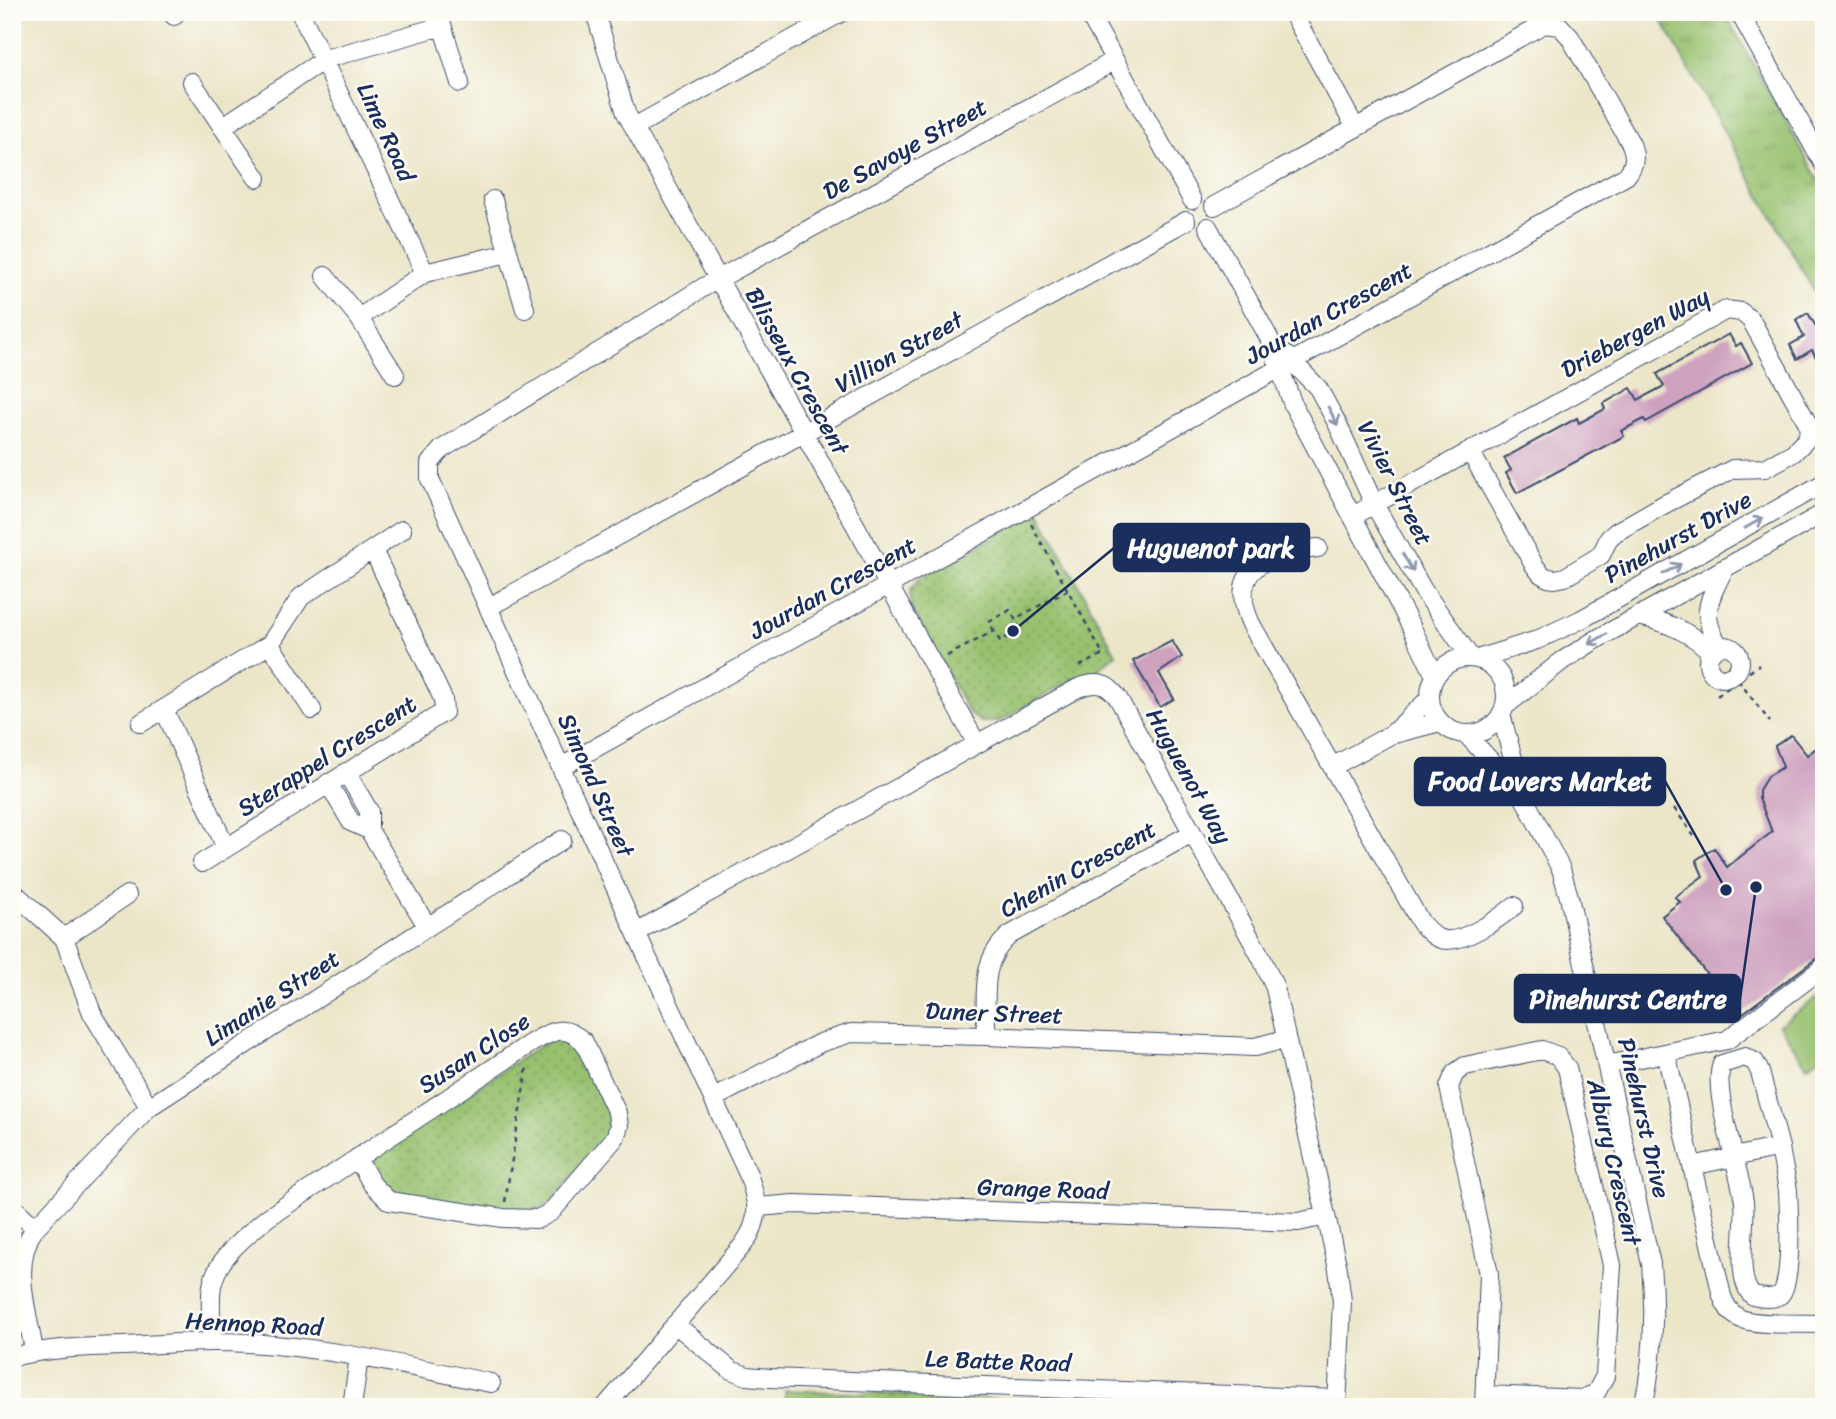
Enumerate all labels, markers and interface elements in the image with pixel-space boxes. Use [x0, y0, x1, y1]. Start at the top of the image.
street label: Lime Road [345, 75, 428, 190]
street label: De Savoye Street [815, 86, 995, 212]
street label: Jourdan Crescent [1237, 250, 1421, 377]
street label: Driebergen Way [1553, 276, 1718, 390]
street label: Blisseux Crescent [733, 279, 861, 464]
street label: Villion Street [827, 299, 972, 405]
one-way arrow [1326, 405, 1340, 425]
street label: Vivier Street [1345, 413, 1445, 553]
street label: Pinehurst Drive [1596, 479, 1760, 595]
one-way arrow [1744, 516, 1764, 530]
callout: Huguenot park [1114, 524, 1309, 571]
street label: Jourdan Crescent [741, 525, 925, 652]
text: Huguenot park [1127, 525, 1295, 571]
one-way arrow [1401, 553, 1415, 573]
one-way arrow [1661, 562, 1681, 576]
one-way arrow [1588, 633, 1609, 646]
street label: Sterappel Crescent [229, 684, 425, 828]
street label: Huguenot Way [1134, 700, 1244, 852]
street label: Simond Street [546, 706, 647, 865]
callout: Food Lovers Market [1415, 758, 1665, 805]
text: Food Lovers Market [1427, 758, 1652, 804]
street label: Chenin Crescent [992, 808, 1164, 930]
street label: Limanie Street [195, 938, 349, 1058]
callout: Pinehurst Centre [1515, 975, 1740, 1022]
text: Pinehurst Centre [1529, 976, 1727, 1022]
street label: Duner Street [925, 990, 1063, 1036]
street label: Susan Close [409, 1001, 539, 1105]
street label: Pinehurst Drive [1605, 1033, 1683, 1203]
street label: Albury Crescent [1574, 1074, 1654, 1251]
street label: Grange Road [976, 1166, 1112, 1212]
street label: Hennop Road [184, 1299, 326, 1349]
street label: Le Batte Road [924, 1337, 1074, 1385]

